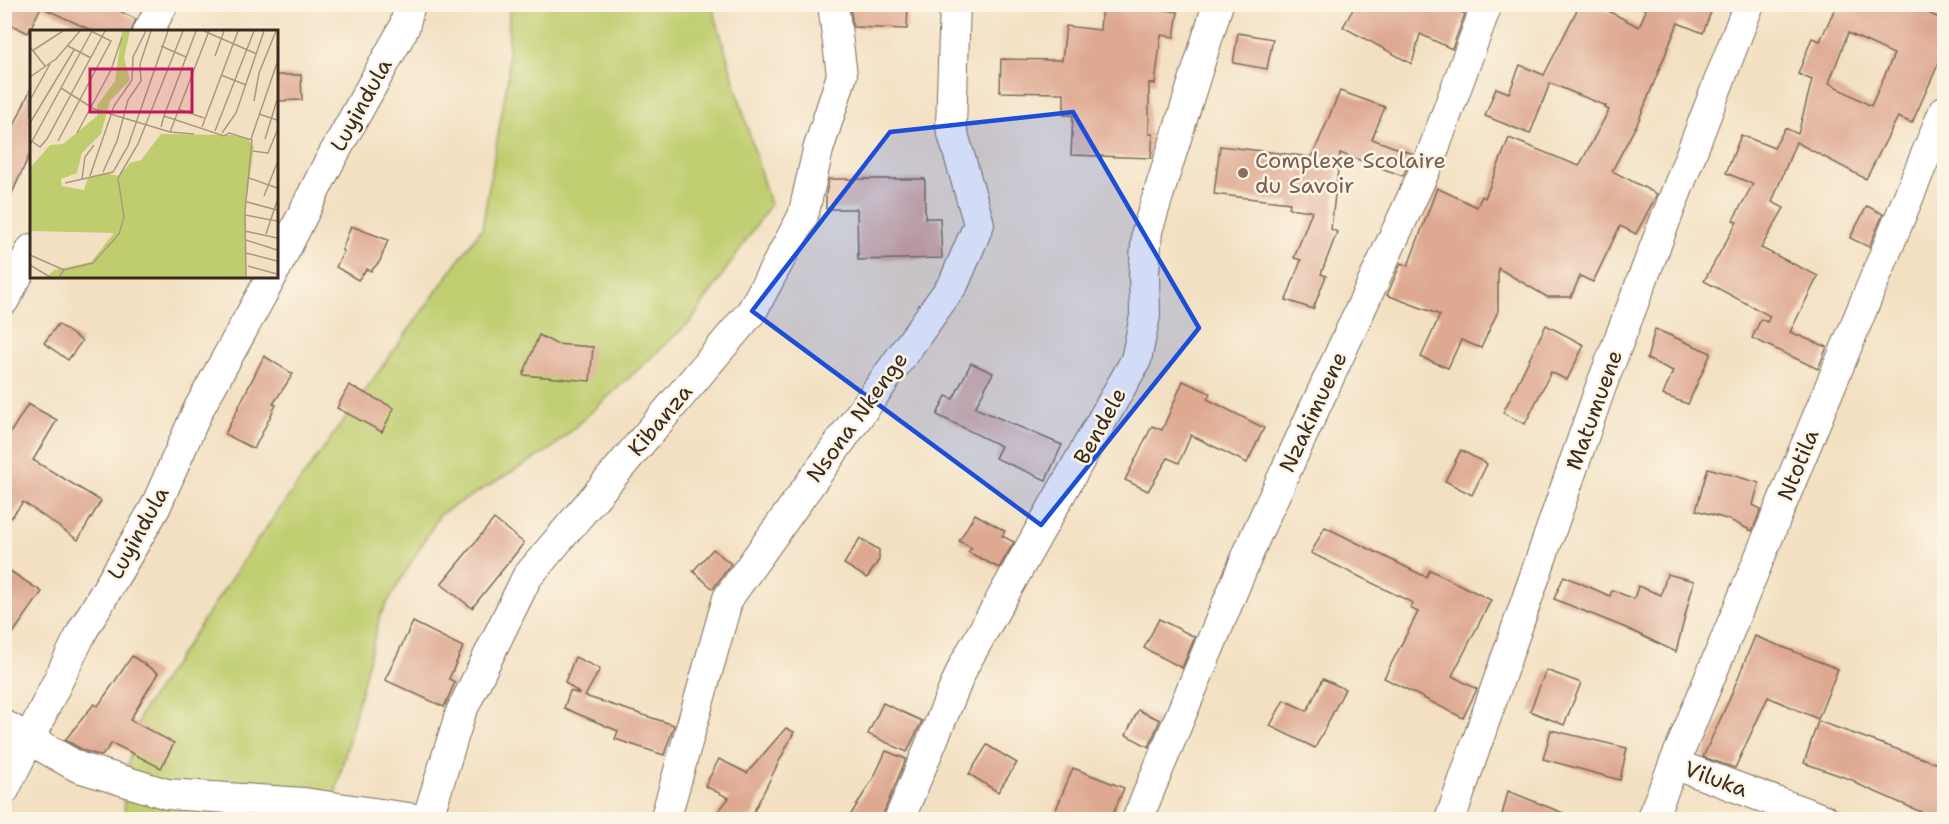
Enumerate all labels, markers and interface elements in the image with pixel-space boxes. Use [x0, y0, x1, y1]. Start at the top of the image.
inset map [30, 30, 278, 278]
street label: Luyindula [324, 53, 399, 157]
place label: Complexe Scolaire du Savoir [1255, 146, 1446, 200]
marker: Complexe Scolaire du Savoir [1236, 166, 1250, 180]
street label: Nsona Nkenge [800, 346, 914, 488]
street label: Matumuene [1559, 346, 1629, 474]
street label: Nzakimuene [1272, 347, 1354, 477]
street label: Kibanza [621, 378, 699, 462]
street label: Bendele [1067, 382, 1133, 470]
street label: Ntotila [1771, 425, 1825, 505]
street label: Luyindula [101, 481, 176, 585]
street label: Viluka [1680, 754, 1752, 804]

